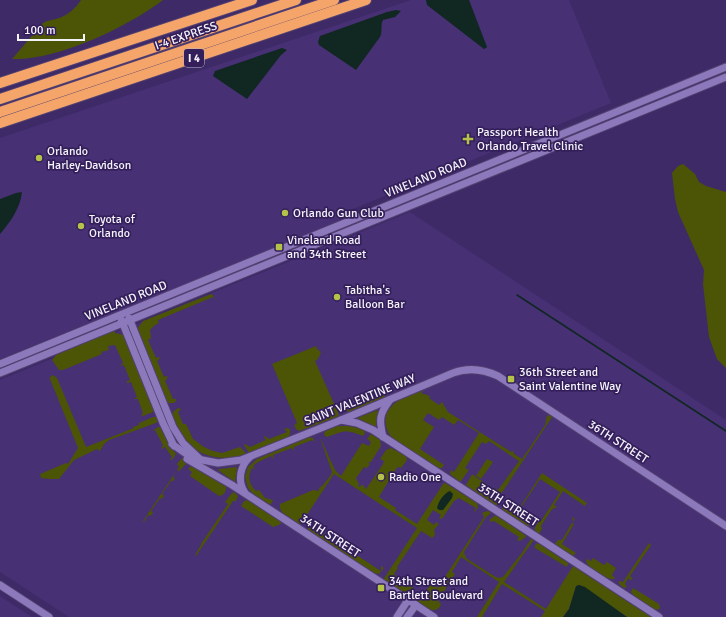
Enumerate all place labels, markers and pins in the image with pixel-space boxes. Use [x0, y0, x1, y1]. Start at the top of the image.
place label: Passport Health Orlando Travel Clinic [477, 125, 583, 154]
marker: Passport Health Orlando Travel Clinic [462, 133, 474, 145]
place label: Orlando Harley-Davidson [47, 144, 131, 173]
marker: Orlando Harley-Davidson [34, 153, 44, 163]
place label: Orlando Gun Club [293, 206, 384, 221]
marker: Orlando Gun Club [280, 208, 290, 218]
place label: Toyota of Orlando [89, 212, 136, 241]
marker: Toyota of Orlando [76, 221, 86, 231]
place label: Vineland Road and 34th Street [287, 233, 366, 262]
marker: Vineland Road and 34th Street [274, 242, 284, 252]
place label: Tabitha's Balloon Bar [345, 283, 405, 312]
marker: Tabitha's Balloon Bar [332, 292, 342, 302]
place label: 36th Street and Saint Valentine Way [519, 365, 621, 394]
marker: 36th Street and Saint Valentine Way [506, 374, 516, 384]
place label: Radio One [389, 470, 441, 485]
marker: Radio One [376, 472, 386, 482]
place label: 34th Street and Bartlett Boulevard [389, 574, 483, 603]
marker: 34th Street and Bartlett Boulevard [376, 583, 386, 593]

